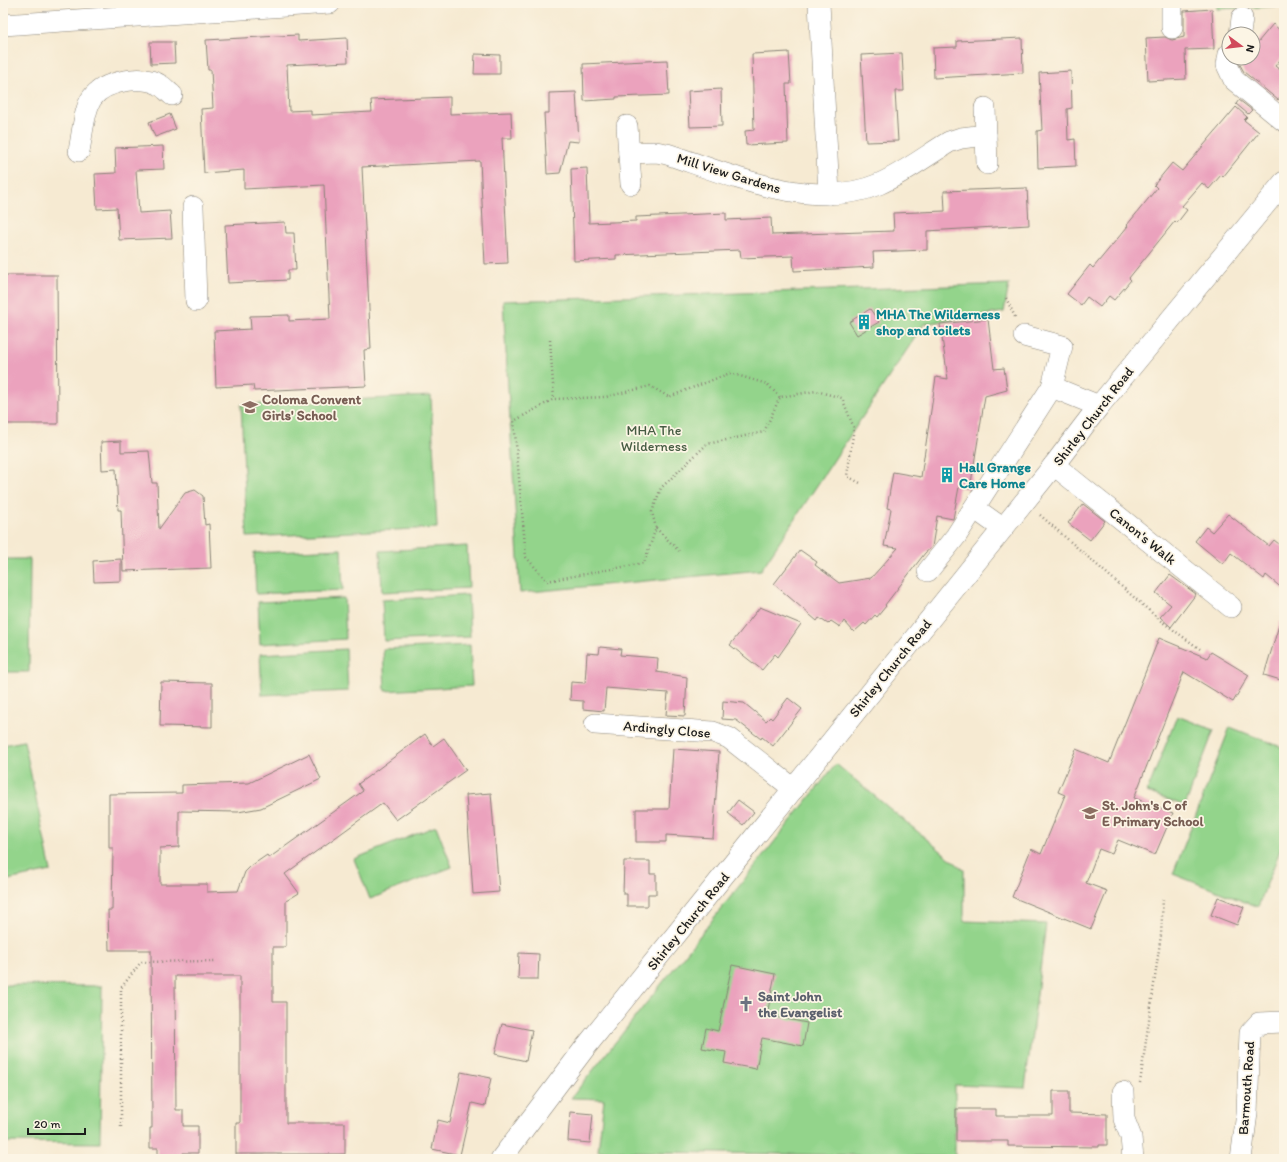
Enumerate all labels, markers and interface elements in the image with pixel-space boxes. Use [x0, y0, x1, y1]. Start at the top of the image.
north arrow [1221, 26, 1261, 66]
text: N [1243, 43, 1257, 54]
street label: Mill View Gardens [675, 150, 783, 197]
place label: MHA The Wilderness shop and toilets [876, 306, 1000, 339]
building icon: MHA The Wilderness shop and toilets [855, 313, 873, 331]
street label: Shirley Church Road [1049, 363, 1138, 469]
place label: Coloma Convent Girls' School [262, 391, 362, 424]
school or university icon: Coloma Convent Girls' School [241, 398, 259, 416]
park label: MHA The Wilderness [621, 422, 687, 455]
place label: Hall Grange Care Home [959, 459, 1031, 492]
building icon: Hall Grange Care Home [938, 466, 956, 484]
street label: Canon's Walk [1106, 504, 1180, 569]
street label: Shirley Church Road [846, 616, 935, 721]
street label: Ardingly Close [623, 717, 712, 742]
place label: St. John's C of E Primary School [1102, 797, 1204, 830]
school or university icon: St. John's C of E Primary School [1081, 804, 1099, 822]
street label: Shirley Church Road [644, 869, 733, 974]
place label: Saint John the Evangelist [758, 988, 843, 1021]
church icon: Saint John the Evangelist [737, 995, 755, 1013]
street label: Barmouth Road [1235, 1040, 1258, 1135]
scale bar [28, 1110, 85, 1136]
text: 20 m [34, 1117, 61, 1131]

